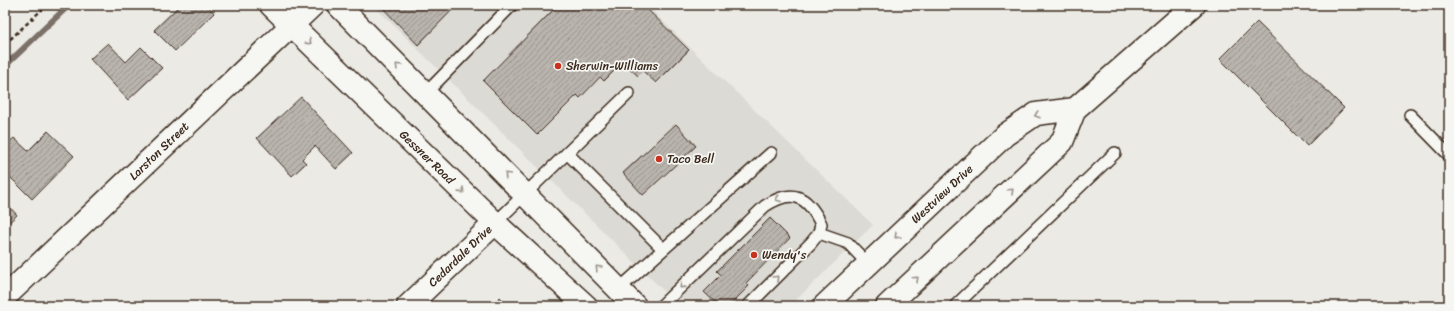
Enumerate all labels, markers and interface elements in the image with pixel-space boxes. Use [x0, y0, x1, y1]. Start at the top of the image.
one-way arrow [304, 37, 312, 45]
place label: Sherwin-Williams [566, 55, 659, 77]
marker: Sherwin-Williams [553, 61, 563, 71]
one-way arrow [395, 63, 403, 70]
one-way arrow [1034, 111, 1041, 119]
street label: Larston Street [124, 116, 194, 186]
street label: Gessner Road [394, 124, 461, 190]
place label: Taco Bell [667, 148, 715, 170]
marker: Taco Bell [654, 154, 664, 164]
street label: Westview Drive [905, 159, 979, 229]
one-way arrow [504, 172, 512, 180]
one-way arrow [457, 186, 465, 194]
one-way arrow [1006, 188, 1014, 196]
one-way arrow [775, 195, 782, 203]
street label: Cedardale Drive [423, 219, 498, 293]
one-way arrow [894, 232, 902, 239]
place label: Wendy's [762, 244, 807, 266]
marker: Wendy's [749, 250, 759, 260]
one-way arrow [595, 265, 603, 273]
one-way arrow [771, 276, 779, 283]
one-way arrow [911, 277, 919, 284]
one-way arrow [679, 281, 687, 288]

